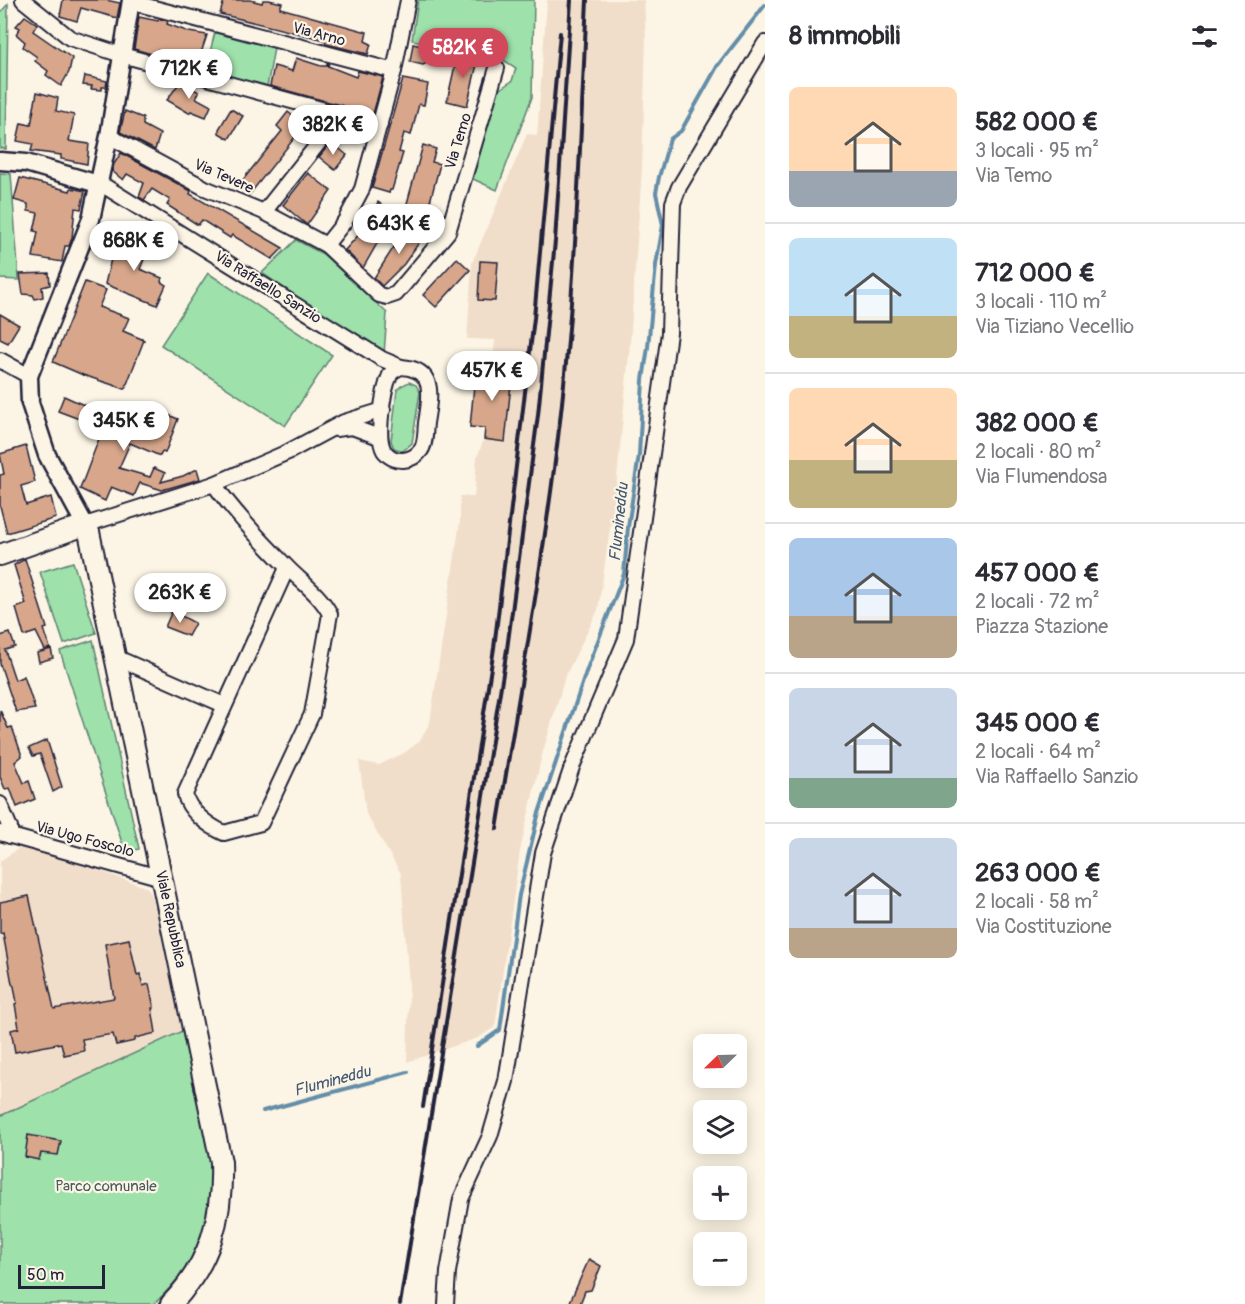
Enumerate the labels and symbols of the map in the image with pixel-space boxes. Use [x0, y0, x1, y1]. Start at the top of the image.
street label: Via Arno [290, 18, 347, 51]
pin: 582K € [414, 28, 512, 79]
pin: 712K € [140, 49, 238, 100]
pin: 382K € [284, 105, 382, 156]
street label: Via Temo [441, 111, 476, 172]
street label: Via Tevere [191, 155, 257, 198]
pin: 643K € [350, 204, 448, 255]
pin: 868K € [85, 221, 183, 272]
street label: Via Raffaello Sanzio [211, 247, 325, 328]
pin: 457K € [443, 351, 541, 402]
pin: 345K € [75, 401, 173, 452]
water label: Flumineddu [605, 481, 633, 562]
pin: 263K € [131, 573, 229, 624]
street label: Via Ugo Foscolo [34, 817, 136, 862]
street label: Viale Repubblica [151, 869, 190, 970]
north arrow [693, 1034, 747, 1088]
water label: Flumineddu [292, 1061, 374, 1101]
park label: Parco comunale [55, 1177, 157, 1196]
scale bar [18, 1262, 105, 1290]

